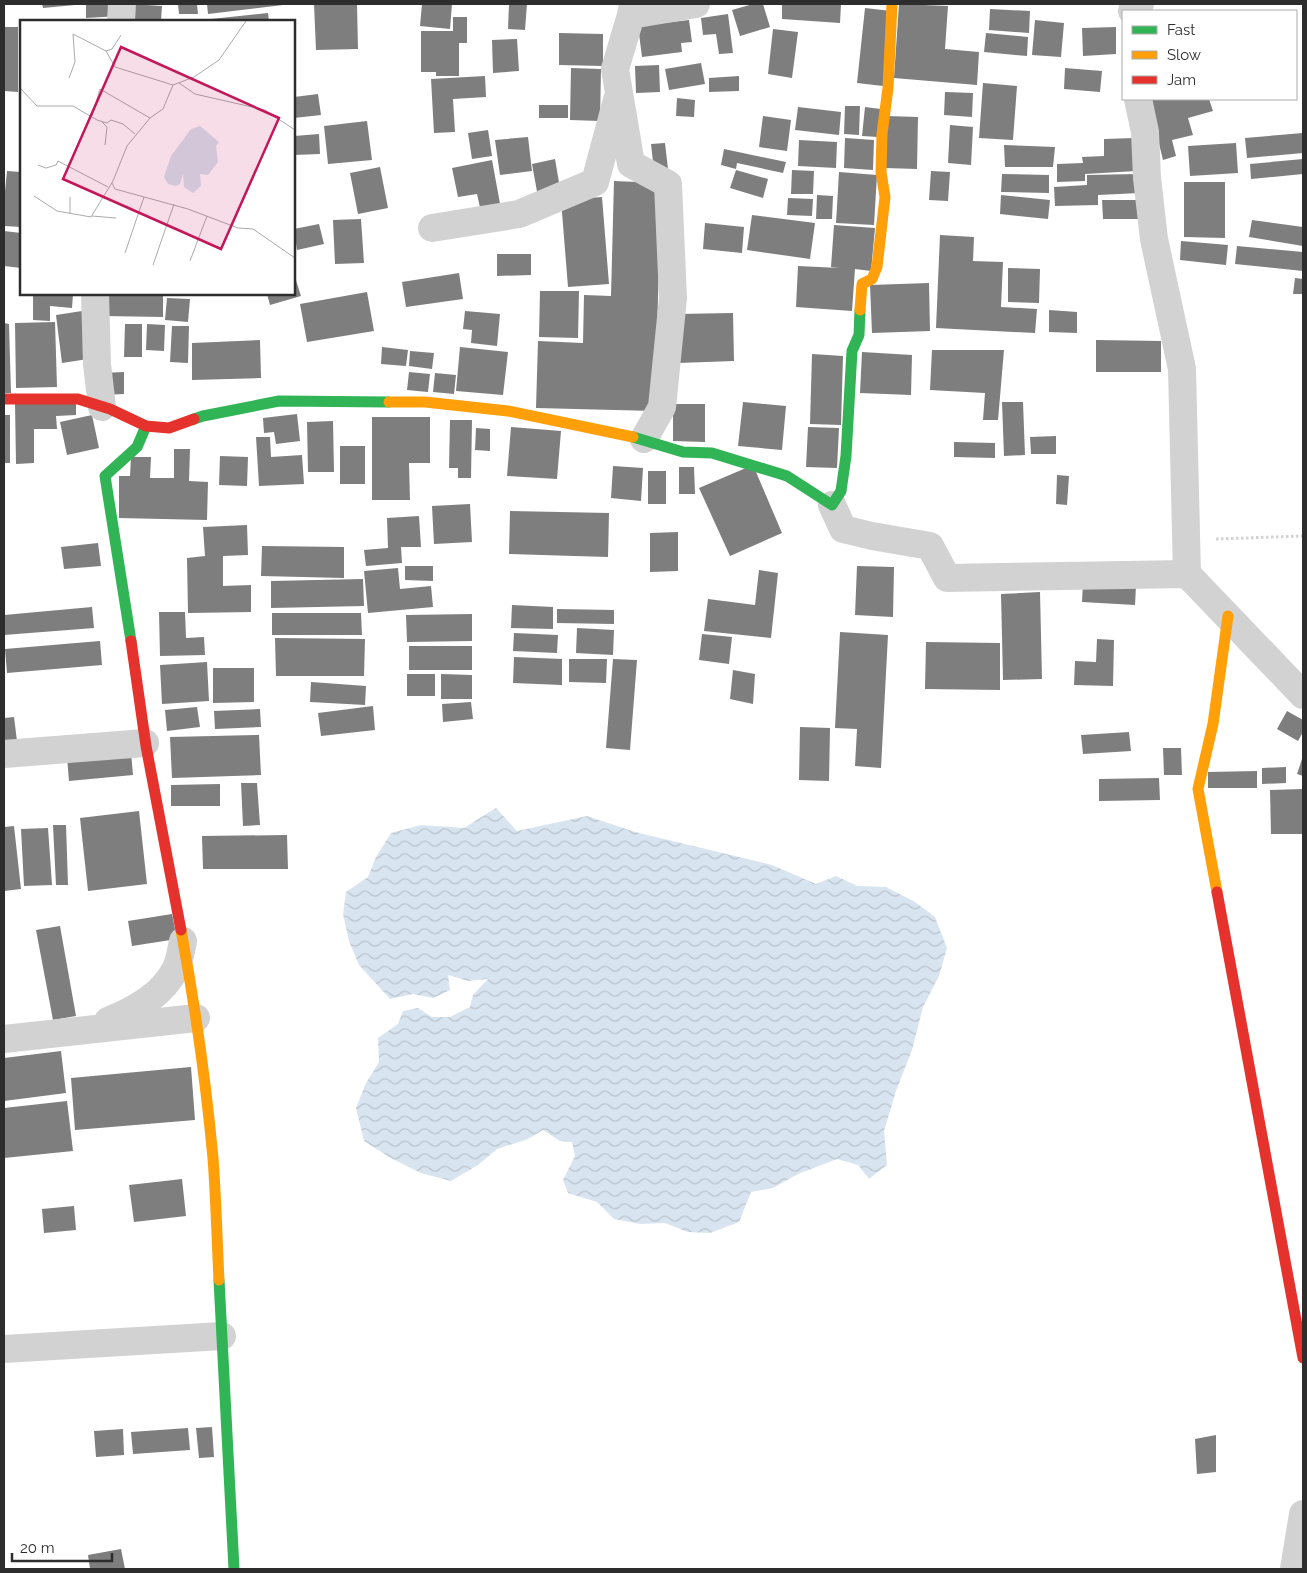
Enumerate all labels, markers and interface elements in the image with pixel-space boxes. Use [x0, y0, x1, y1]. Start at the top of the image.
legend [1122, 10, 1297, 100]
inset map [20, 20, 295, 295]
text: Fast [1167, 21, 1195, 39]
text: Slow [1167, 46, 1201, 64]
text: Jam [1167, 71, 1196, 89]
scale bar [12, 1530, 112, 1562]
text: 20 m [20, 1539, 55, 1557]

